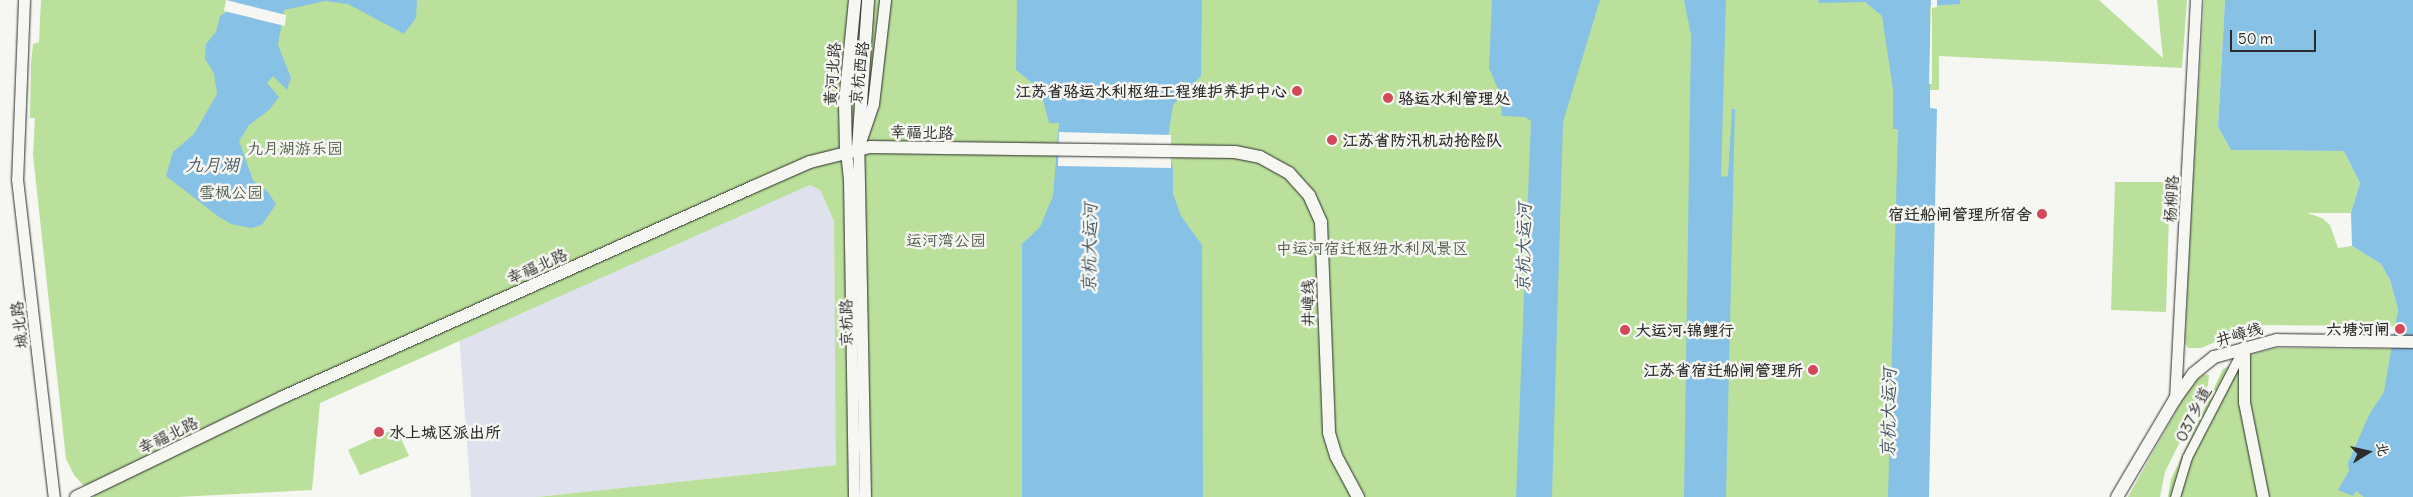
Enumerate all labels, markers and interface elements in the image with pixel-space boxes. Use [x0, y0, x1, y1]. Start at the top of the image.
scale bar [2233, 20, 2319, 52]
text: 50 m [2238, 29, 2273, 48]
street label: 京杭西路 [846, 40, 872, 106]
street label: 黄河北路 [820, 41, 844, 107]
place label: 江苏省骆运水利枢纽工程维护养护中心 [1015, 81, 1287, 101]
marker: 江苏省骆运水利枢纽工程维护养护中心 [1291, 85, 1303, 97]
place label: 骆运水利管理处 [1398, 88, 1510, 108]
marker: 骆运水利管理处 [1382, 92, 1394, 104]
street label: 幸福北路 [890, 121, 954, 143]
place label: 江苏省防汛机动抢险队 [1342, 130, 1502, 150]
marker: 江苏省防汛机动抢险队 [1326, 134, 1338, 146]
park label: 九月湖游乐园 [247, 138, 343, 158]
water label: 九月湖 [185, 154, 239, 176]
street label: 杨柳路 [2160, 175, 2182, 223]
park label: 雪枫公园 [199, 182, 263, 202]
water label: 京杭大运河 [1078, 203, 1102, 293]
water label: 京杭大运河 [1512, 203, 1536, 293]
place label: 宿迁船闸管理所宿舍 [1888, 204, 2032, 224]
marker: 宿迁船闸管理所宿舍 [2036, 208, 2048, 220]
park label: 运河湾公园 [906, 230, 986, 250]
park label: 中运河宿迁枢纽水利风景区 [1276, 238, 1468, 258]
street label: 幸福北路 [504, 244, 570, 288]
street label: 井嶂线 [1298, 279, 1318, 327]
street label: 京杭路 [836, 299, 856, 347]
street label: 城北路 [7, 300, 31, 350]
street label: 井嶂线 [2213, 318, 2265, 350]
place label: 六塘河闸 [2326, 319, 2390, 339]
place label: 大运河·锦鲤行 [1635, 320, 1735, 340]
marker: 六塘河闸 [2394, 323, 2406, 335]
marker: 大运河·锦鲤行 [1619, 324, 1631, 336]
place label: 江苏省宿迁船闸管理所 [1643, 360, 1803, 380]
marker: 江苏省宿迁船闸管理所 [1807, 364, 1819, 376]
water label: 京杭大运河 [1877, 368, 1901, 458]
street label: 037乡道 [2171, 383, 2215, 445]
street label: 幸福北路 [135, 412, 201, 458]
place label: 水上城区派出所 [389, 422, 501, 442]
marker: 水上城区派出所 [373, 426, 385, 438]
north arrow [2343, 427, 2393, 477]
text: 北 [2373, 441, 2393, 458]

